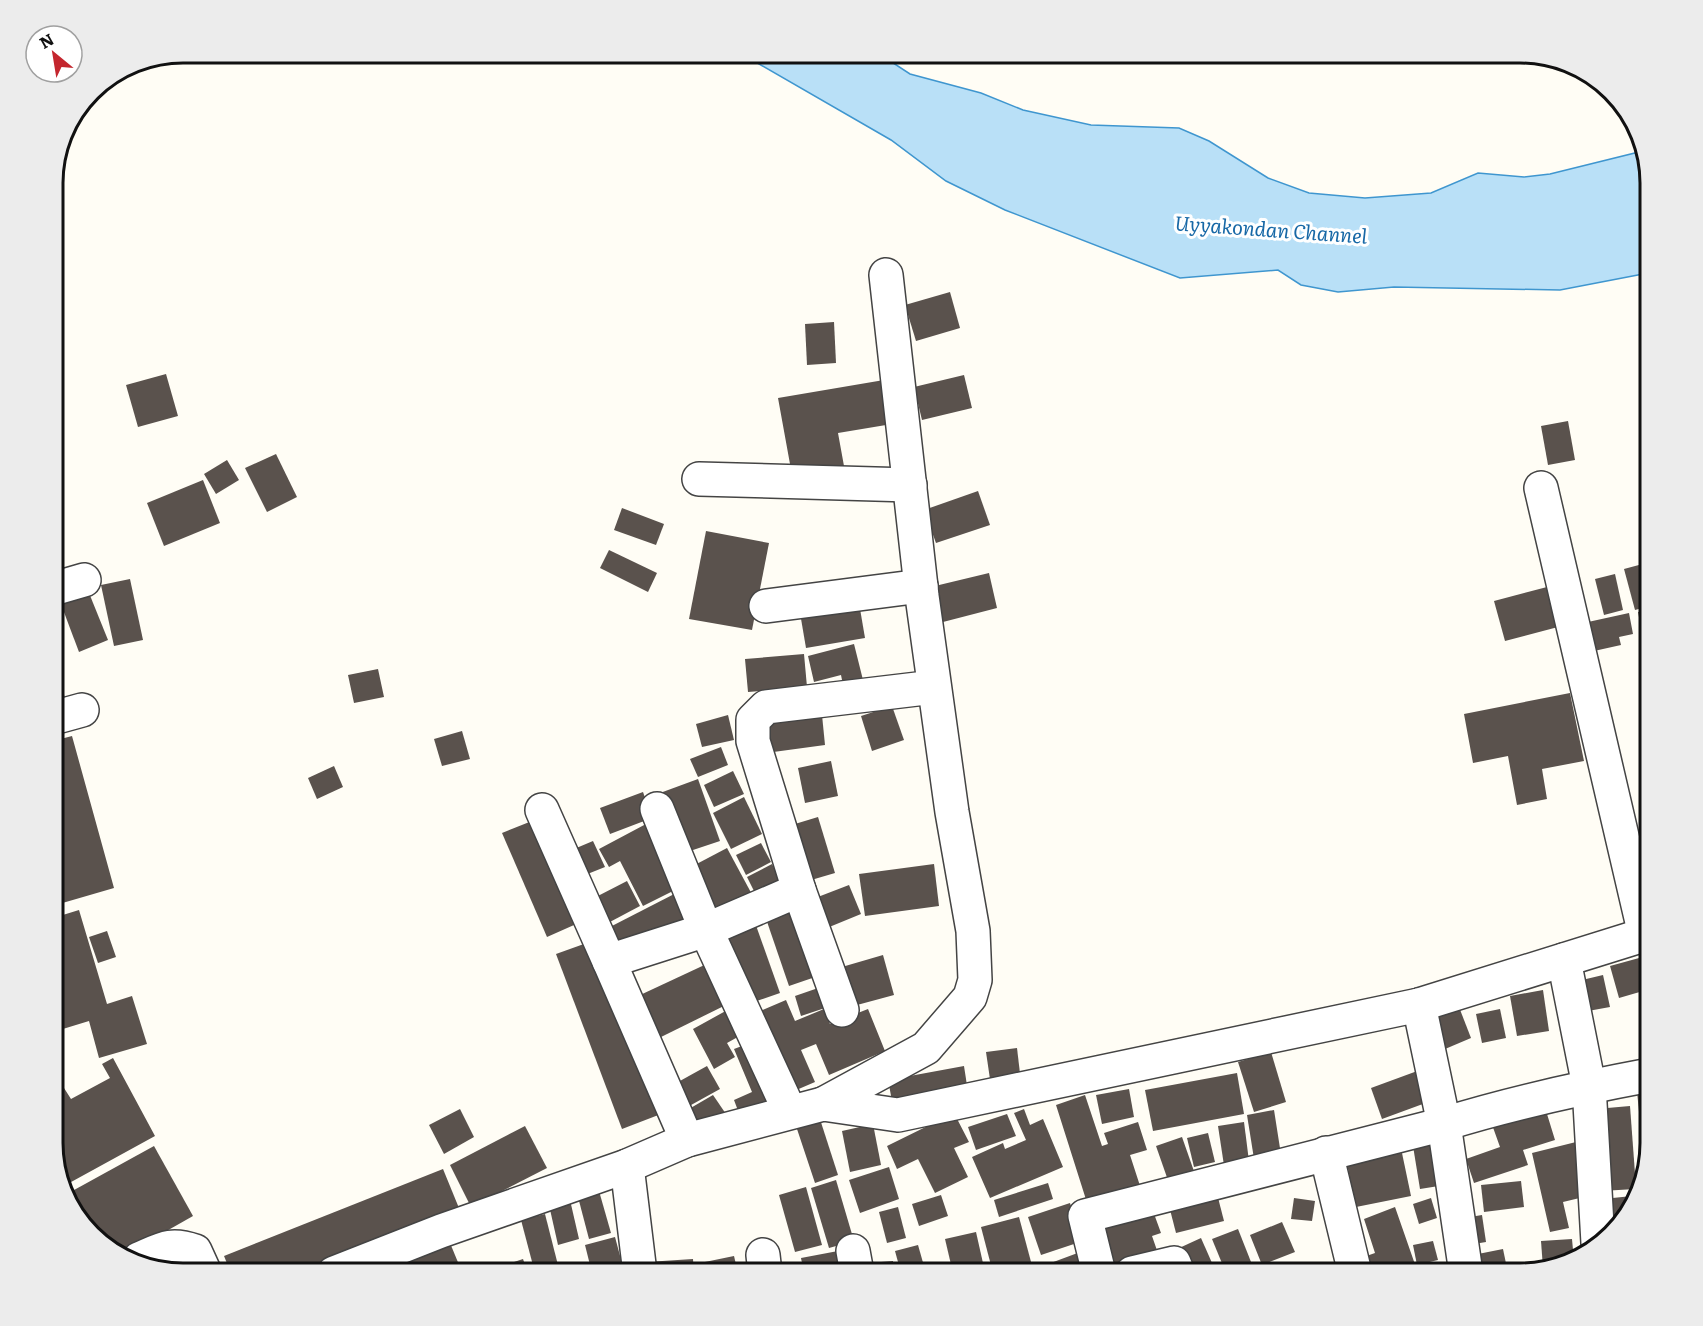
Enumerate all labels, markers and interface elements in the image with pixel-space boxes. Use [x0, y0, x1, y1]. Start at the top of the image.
north arrow [24, 24, 84, 84]
text: N [34, 26, 58, 54]
water label: Uyyakondan Channel [1174, 206, 1369, 250]

